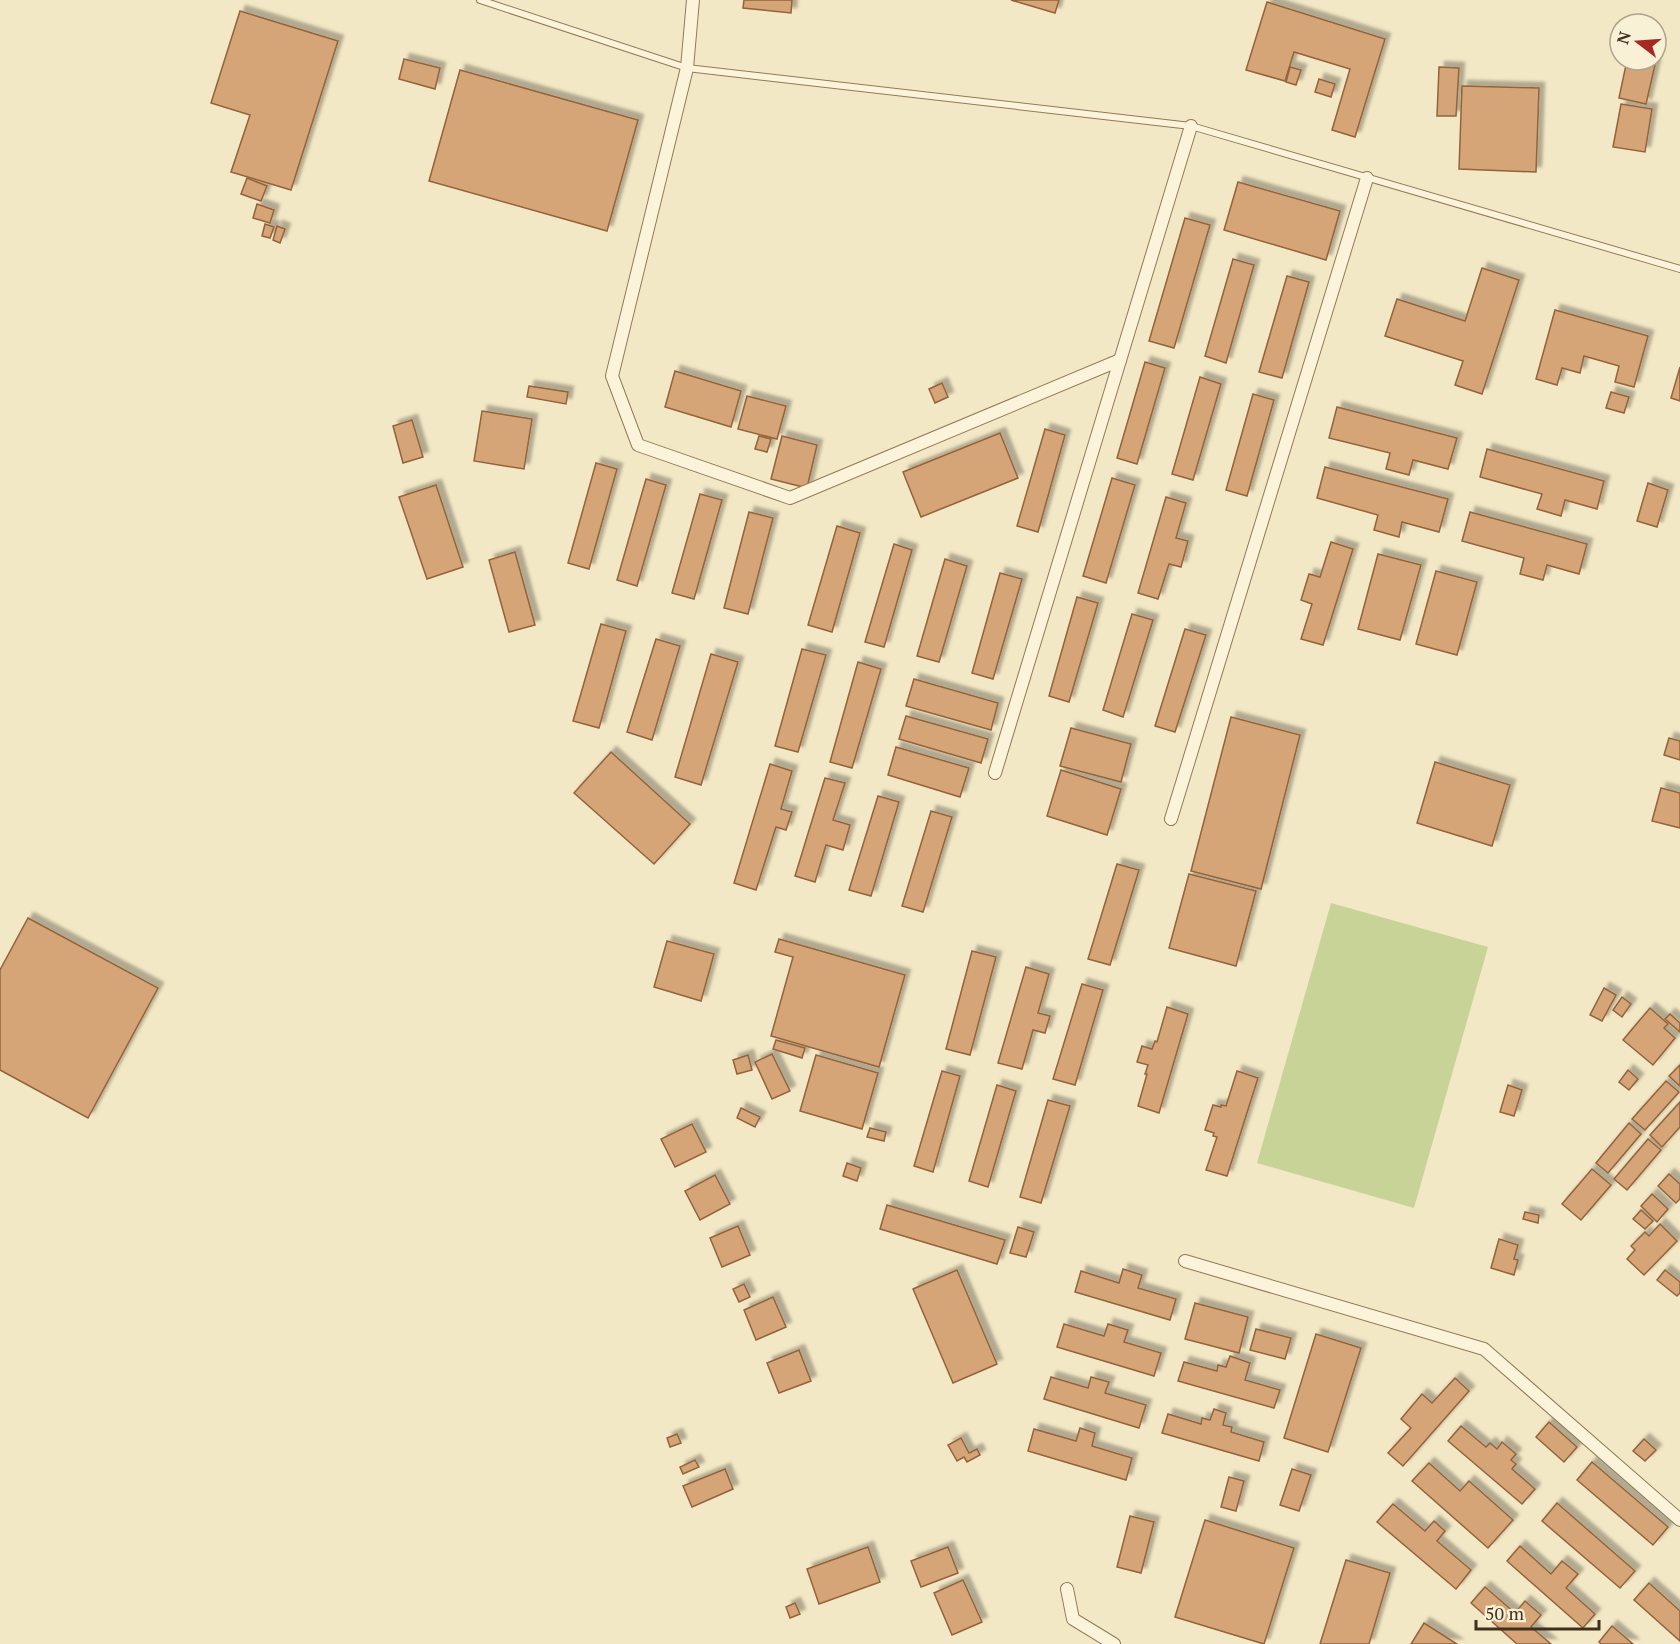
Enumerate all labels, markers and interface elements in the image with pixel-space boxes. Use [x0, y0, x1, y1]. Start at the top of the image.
north arrow [1608, 12, 1668, 72]
text: N [1611, 29, 1636, 47]
scale bar [1476, 1593, 1599, 1631]
text: 50 m [1485, 1601, 1525, 1625]

